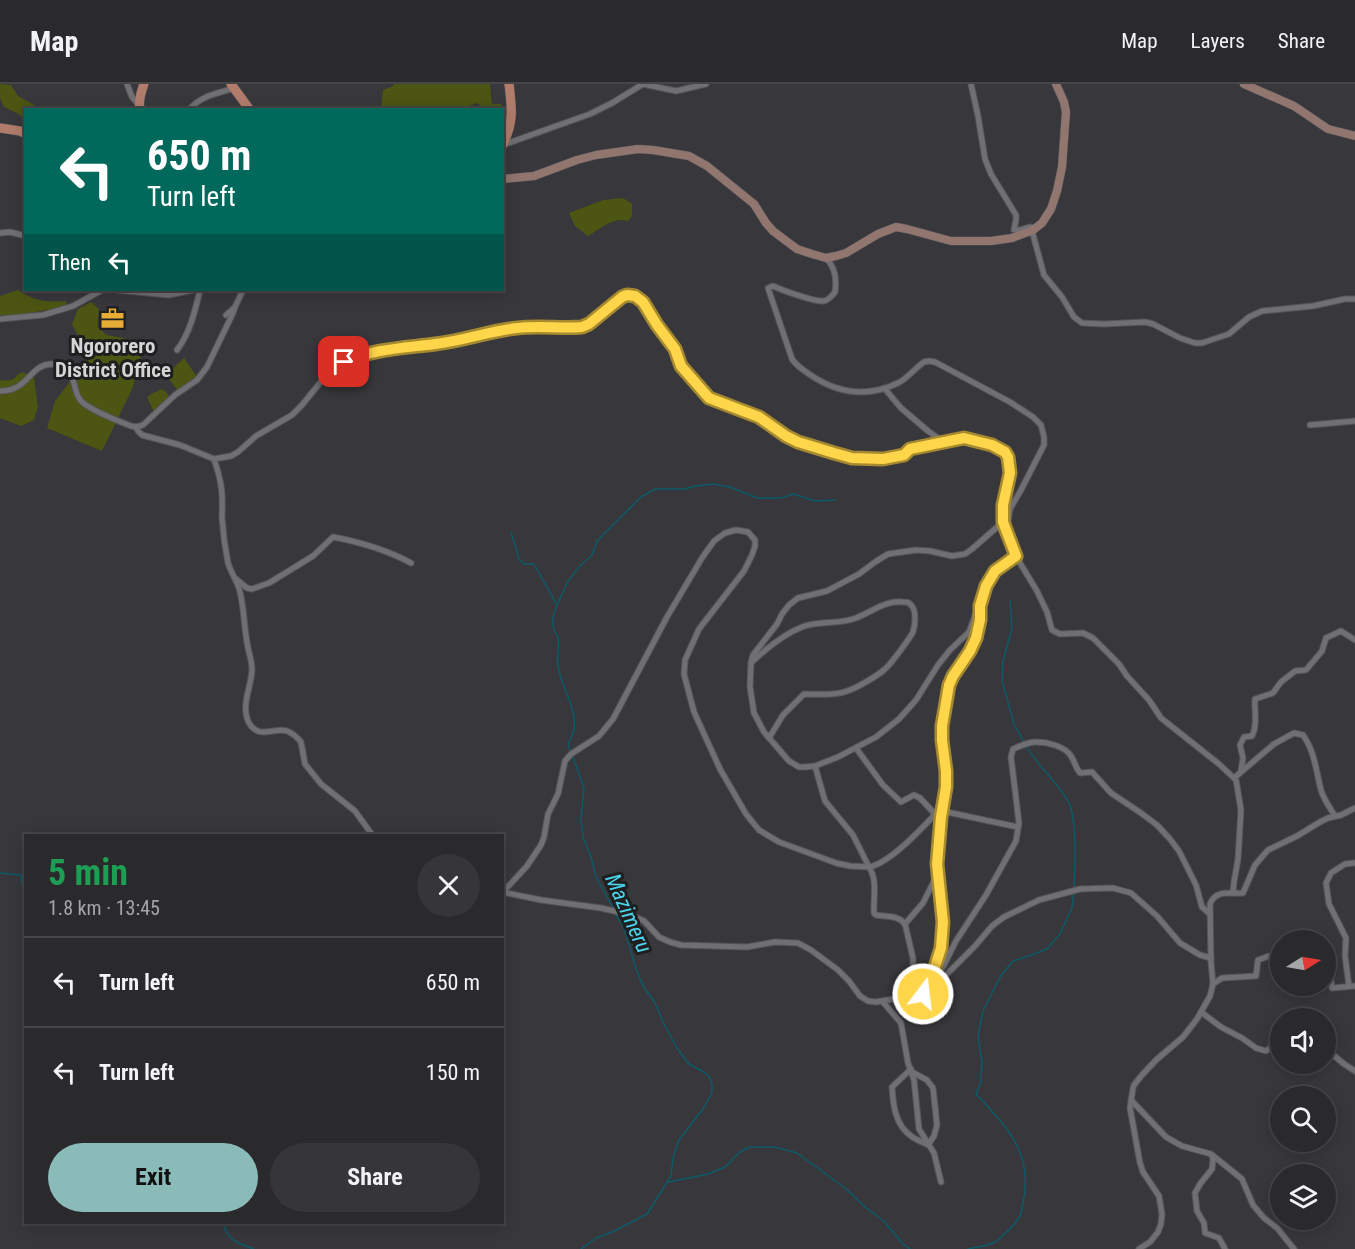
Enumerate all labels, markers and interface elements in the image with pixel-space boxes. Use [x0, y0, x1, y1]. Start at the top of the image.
text: Map [30, 25, 78, 58]
text: Map [1121, 29, 1158, 53]
text: Layers [1191, 29, 1245, 53]
text: Share [1278, 29, 1325, 53]
text: 650 m [147, 131, 252, 180]
icon: left [48, 132, 126, 210]
text: Turn left [147, 181, 236, 213]
icon: left [103, 246, 136, 279]
text: Then [48, 250, 91, 275]
office icon: Ngororero District Office [100, 305, 126, 331]
place label: Ngororero District Office [55, 334, 171, 382]
pin [318, 336, 369, 387]
icon: arrive [327, 345, 360, 378]
text: 5 min [48, 852, 128, 894]
button: close [417, 854, 480, 917]
water label: Mazimeru [600, 870, 657, 956]
text: 1.8 km · 13:45 [48, 896, 160, 920]
north arrow [1270, 930, 1336, 996]
map controls [1270, 930, 1336, 1230]
position arrow [891, 962, 955, 1026]
icon: left [48, 966, 81, 999]
text: Turn left [99, 970, 174, 995]
text: 650 m [426, 970, 480, 995]
button: sound [1270, 1008, 1336, 1074]
icon: left [48, 1056, 81, 1089]
text: Turn left [99, 1060, 174, 1085]
text: 150 m [426, 1060, 480, 1085]
button: search [1270, 1086, 1336, 1152]
button: Exit [48, 1143, 258, 1212]
button: Share [270, 1143, 480, 1212]
button: layers [1270, 1164, 1336, 1230]

